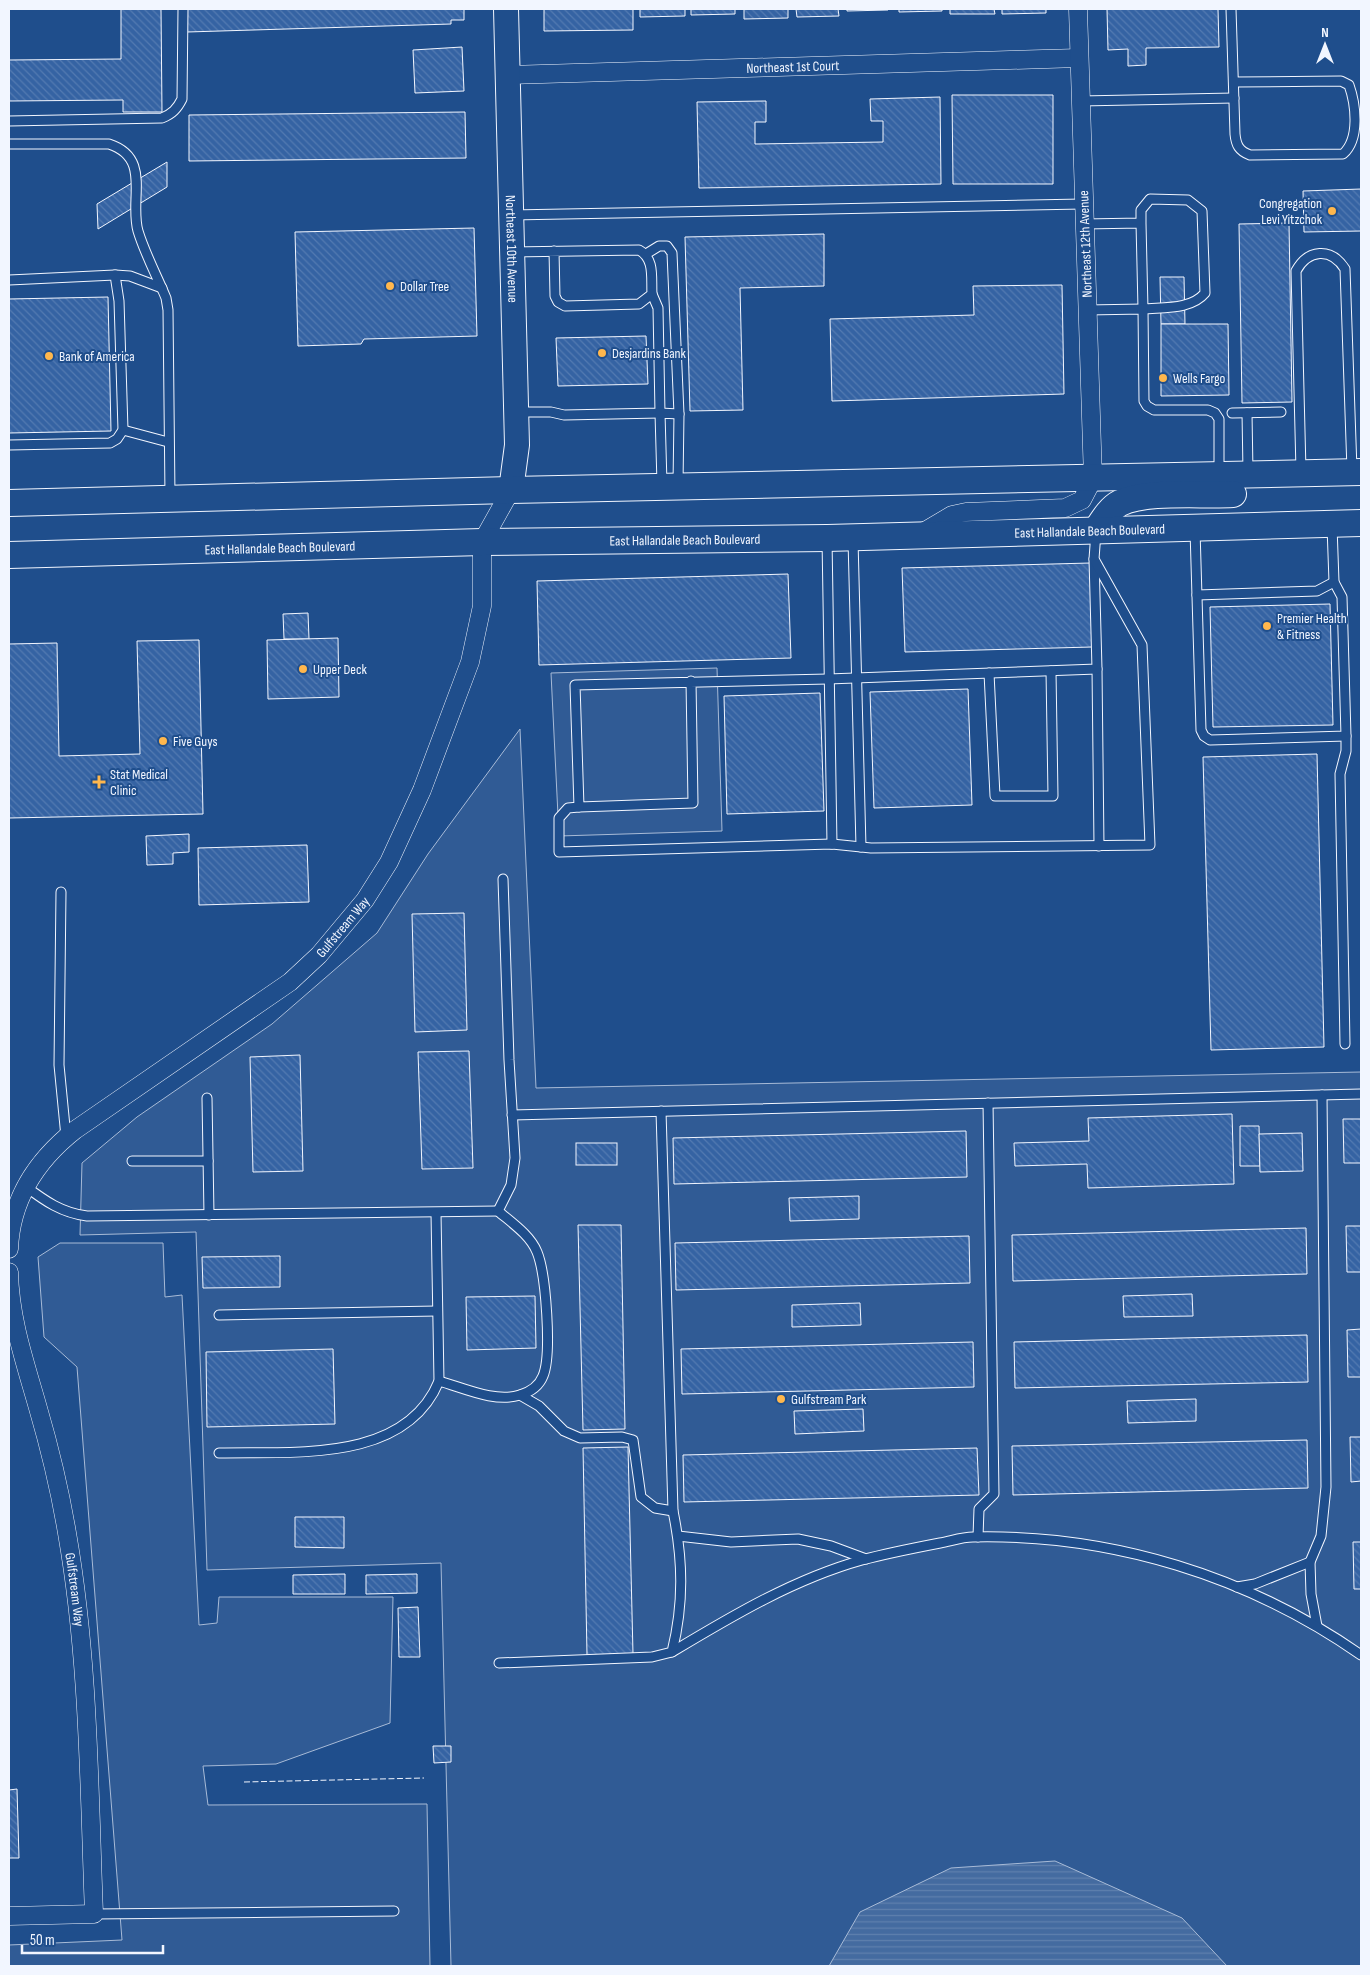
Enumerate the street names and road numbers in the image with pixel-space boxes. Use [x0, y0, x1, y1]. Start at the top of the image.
street label: Northeast 1st Court [746, 57, 840, 77]
street label: Northeast 12th Avenue [1075, 190, 1096, 298]
street label: Northeast 10th Avenue [502, 195, 521, 303]
street label: East Hallandale Beach Boulevard [1014, 521, 1165, 542]
street label: East Hallandale Beach Boulevard [609, 531, 760, 550]
street label: East Hallandale Beach Boulevard [204, 537, 356, 559]
street label: Gulfstream Way [313, 893, 374, 961]
street label: Gulfstream Way [61, 1551, 88, 1628]

